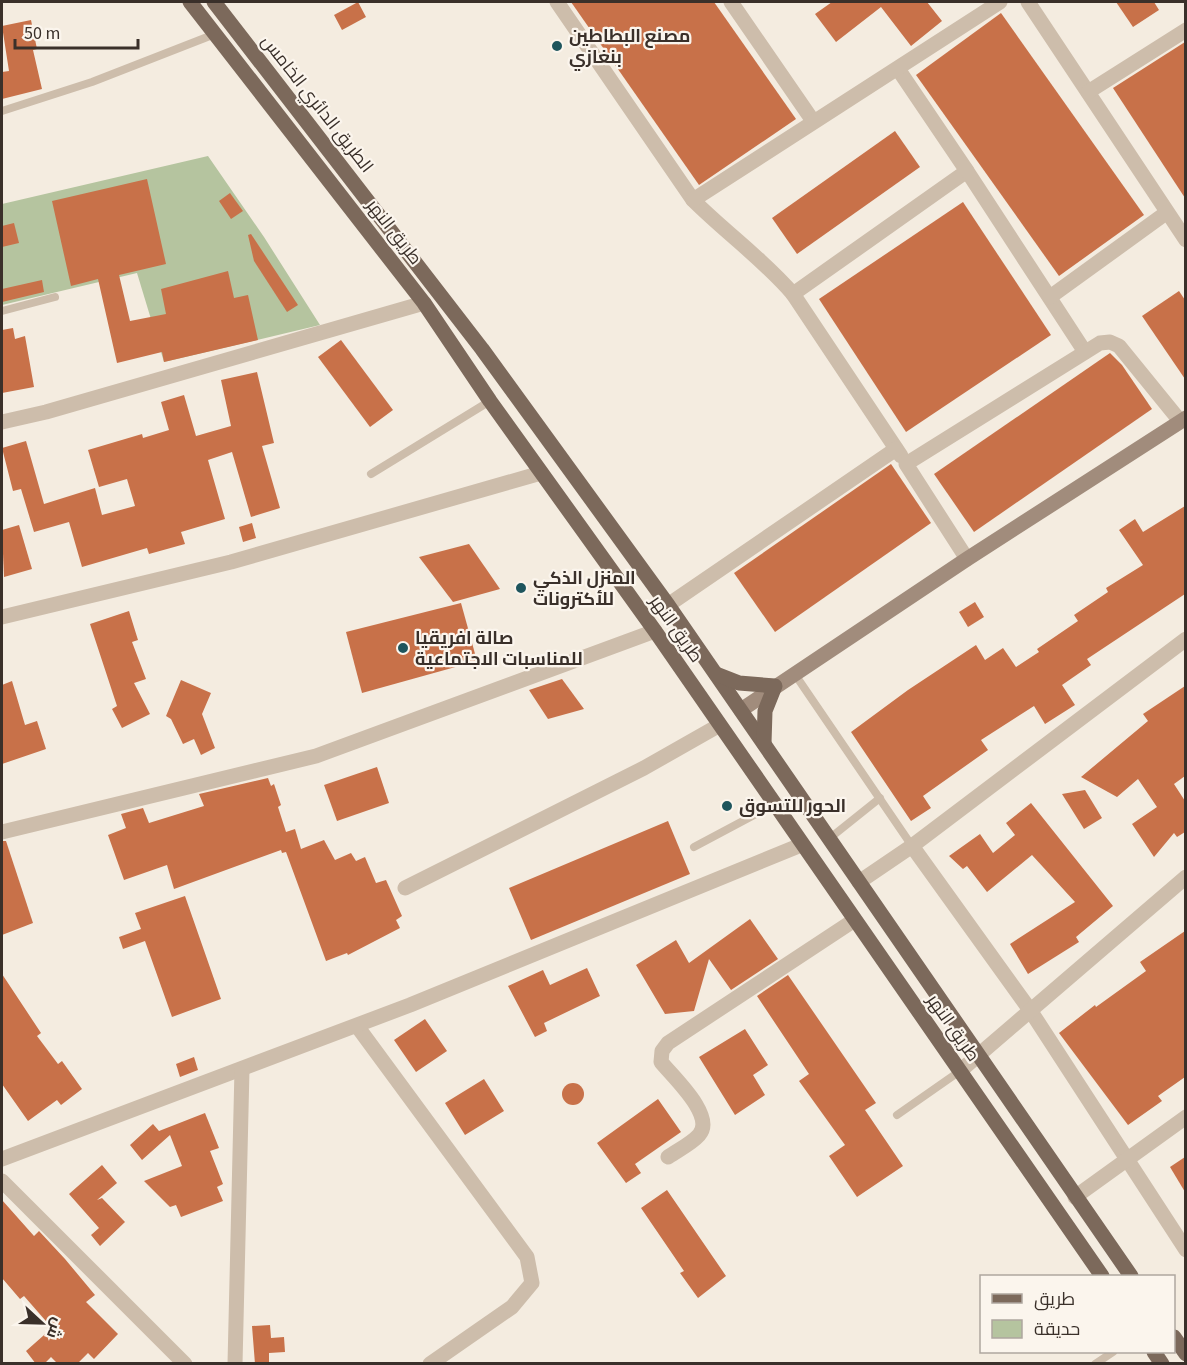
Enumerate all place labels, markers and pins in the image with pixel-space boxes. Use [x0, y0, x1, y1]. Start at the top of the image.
place label: مصنع البطاطين بنغازي [569, 24, 690, 71]
marker: مصنع البطاطين بنغازي [550, 39, 564, 53]
place label: المنزل الذكي للأكترونات [533, 566, 636, 612]
marker: المنزل الذكي للأكترونات [514, 581, 528, 595]
place label: صالة افريقيا للمناسبات الاجتماعية [415, 626, 583, 672]
marker: صالة افريقيا للمناسبات الاجتماعية [396, 641, 410, 655]
place label: الحور للتسوق [739, 794, 846, 819]
marker: الحور للتسوق [720, 799, 734, 813]

